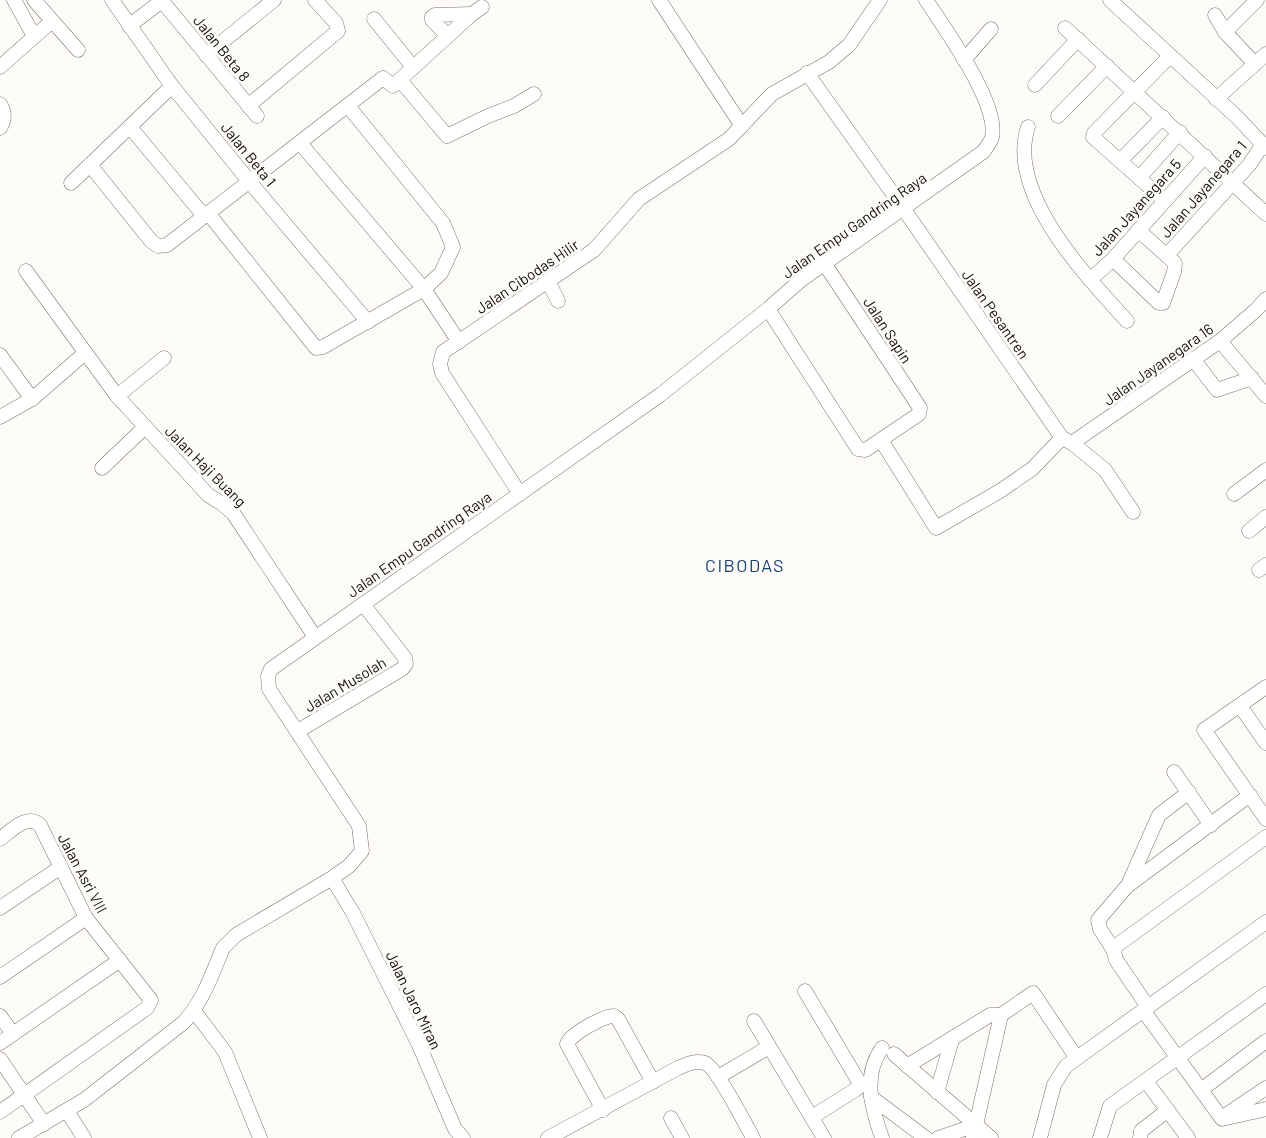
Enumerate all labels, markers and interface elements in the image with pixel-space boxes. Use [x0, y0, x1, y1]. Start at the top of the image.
street label: Jalan Beta 8 [190, 11, 254, 85]
street label: Jalan Beta 1 [218, 118, 280, 190]
street label: Jalan Jayanegara 1 [1156, 137, 1250, 241]
street label: Jalan Jayanegara 5 [1088, 155, 1184, 259]
street label: Jalan Empu Gandring Raya [778, 168, 930, 282]
street label: Jalan Cibodas Hilir [472, 235, 582, 317]
street label: Jalan Pesantren [959, 266, 1033, 362]
street label: Jalan Sapin [860, 294, 916, 366]
street label: Jalan Jayanegara 16 [1100, 319, 1216, 409]
street label: Jalan Haji Buang [162, 422, 250, 510]
street label: Jalan Empu Gandring Raya [343, 487, 495, 601]
district label: CIBODAS [705, 554, 785, 576]
street label: Jalan Musolah [301, 653, 389, 715]
street label: Jalan Asri VIII [54, 830, 112, 916]
street label: Jalan Jaro Miran [382, 948, 446, 1052]

